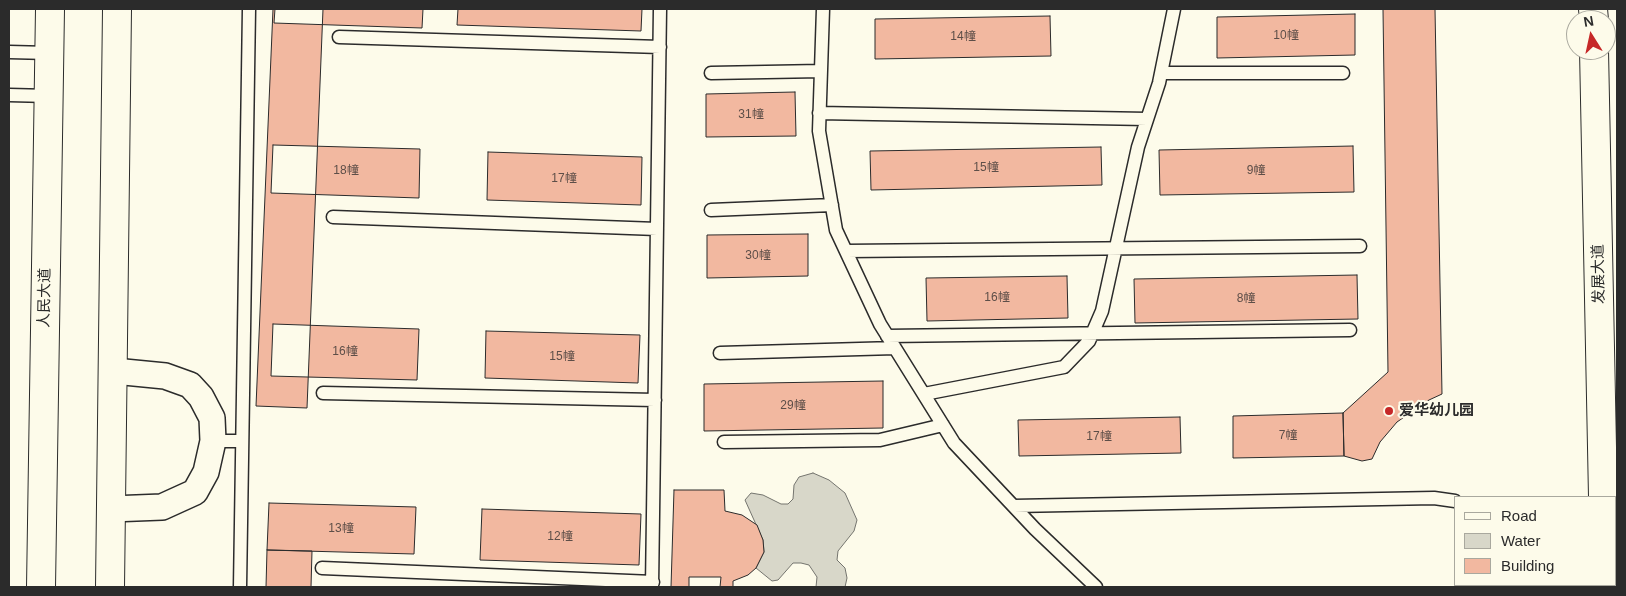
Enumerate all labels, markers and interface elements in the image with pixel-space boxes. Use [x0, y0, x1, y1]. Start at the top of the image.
north arrow [1566, 10, 1616, 60]
text: N [1582, 12, 1595, 30]
house number: 10幢 [1273, 29, 1299, 43]
house number: 14幢 [950, 30, 976, 44]
house number: 31幢 [738, 108, 764, 122]
house number: 15幢 [973, 161, 999, 175]
house number: 18幢 [333, 164, 359, 178]
house number: 9幢 [1247, 164, 1265, 178]
house number: 17幢 [551, 172, 577, 186]
street label: 发展大道 [1589, 244, 1609, 304]
house number: 30幢 [745, 249, 771, 263]
street label: 人民大道 [35, 268, 55, 328]
house number: 16幢 [984, 291, 1010, 305]
house number: 8幢 [1237, 292, 1255, 306]
house number: 16幢 [332, 345, 358, 359]
house number: 15幢 [549, 350, 575, 364]
house number: 29幢 [780, 399, 806, 413]
place label: 爱华幼儿园 [1399, 402, 1474, 420]
marker: 爱华幼儿园 [1383, 405, 1395, 417]
house number: 7幢 [1279, 429, 1297, 443]
house number: 17幢 [1086, 430, 1112, 444]
legend [1454, 496, 1616, 586]
text: Road [1501, 507, 1537, 524]
house number: 13幢 [328, 522, 354, 536]
house number: 12幢 [547, 530, 573, 544]
text: Water [1501, 532, 1540, 549]
text: Building [1501, 557, 1554, 574]

